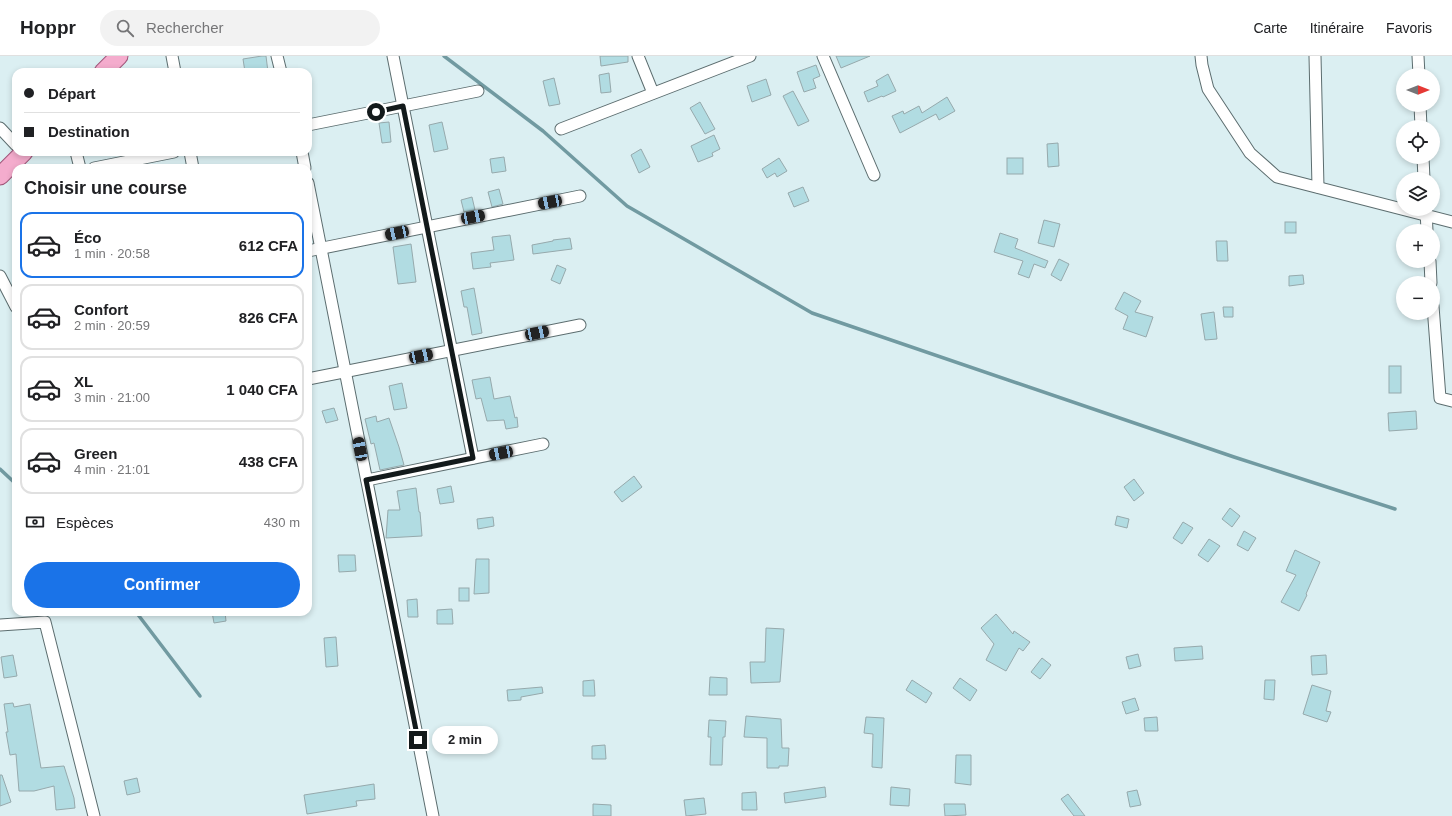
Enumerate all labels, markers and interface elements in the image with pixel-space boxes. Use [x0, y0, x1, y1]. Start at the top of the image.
search box [100, 10, 380, 46]
text: Hoppr [20, 17, 76, 38]
icon: search [114, 17, 136, 39]
text: Rechercher [146, 19, 223, 36]
text: Carte [1253, 20, 1288, 36]
text: Itinéraire [1310, 20, 1364, 36]
text: Favoris [1386, 20, 1432, 36]
north arrow [1396, 68, 1440, 112]
map controls [1396, 68, 1440, 320]
text: Départ [48, 85, 96, 102]
route start [367, 103, 385, 121]
button: locate [1396, 120, 1440, 164]
text: Destination [48, 123, 130, 140]
button: layers [1396, 172, 1440, 216]
text: Choisir une course [24, 178, 187, 198]
car [537, 194, 563, 210]
car [460, 209, 486, 225]
button: + [1396, 224, 1440, 268]
car [384, 225, 410, 241]
icon: car [26, 227, 62, 263]
text: Éco [74, 229, 102, 246]
text: 612 CFA [239, 237, 298, 254]
text: 1 min · 20:58 [74, 246, 150, 261]
button: − [1396, 276, 1440, 320]
icon: car [26, 299, 62, 335]
text: Confort [74, 301, 128, 318]
text: 826 CFA [239, 309, 298, 326]
text: 2 min · 20:59 [74, 318, 150, 333]
car [524, 325, 550, 341]
car [408, 348, 434, 364]
icon: car [26, 371, 62, 407]
text: XL [74, 373, 93, 390]
text: 1 040 CFA [226, 381, 298, 398]
text: 3 min · 21:00 [74, 390, 150, 405]
car [352, 436, 368, 462]
icon: car [26, 443, 62, 479]
text: Green [74, 445, 117, 462]
car [488, 445, 514, 461]
text: 438 CFA [239, 453, 298, 470]
text: 4 min · 21:01 [74, 462, 150, 477]
icon: cash [24, 511, 46, 533]
text: Espèces [56, 514, 114, 531]
text: 430 m [264, 515, 300, 530]
button: Confirmer [24, 562, 300, 608]
callout: 2 min [432, 726, 498, 754]
route end [409, 731, 427, 749]
text: 2 min [448, 732, 482, 747]

